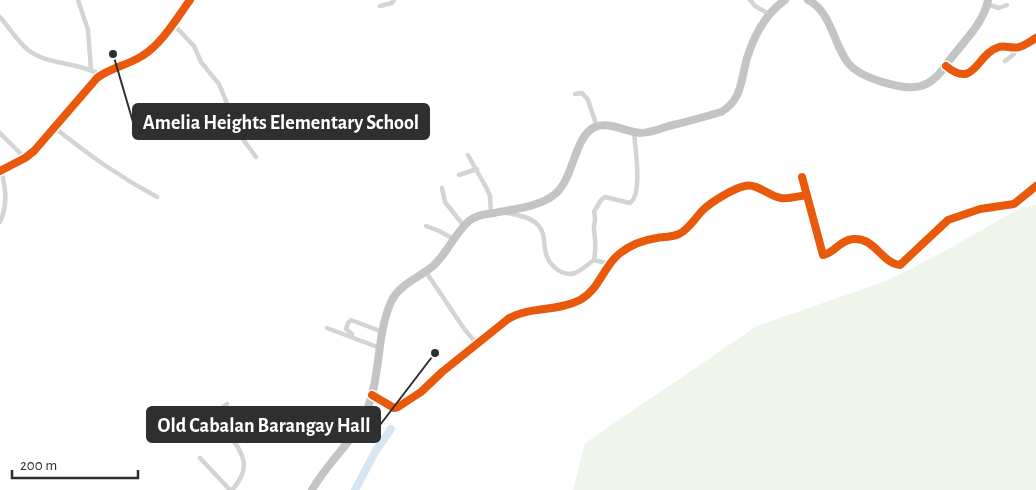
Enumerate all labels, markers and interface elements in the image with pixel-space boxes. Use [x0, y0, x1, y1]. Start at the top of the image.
callout: Amelia Heights Elementary School [133, 104, 429, 139]
text: Amelia Heights Elementary School [143, 113, 419, 133]
callout: Old Cabalan Barangay Hall [147, 407, 380, 442]
text: Old Cabalan Barangay Hall [158, 416, 370, 436]
scale bar [12, 448, 139, 480]
text: 200 m [20, 458, 57, 473]

